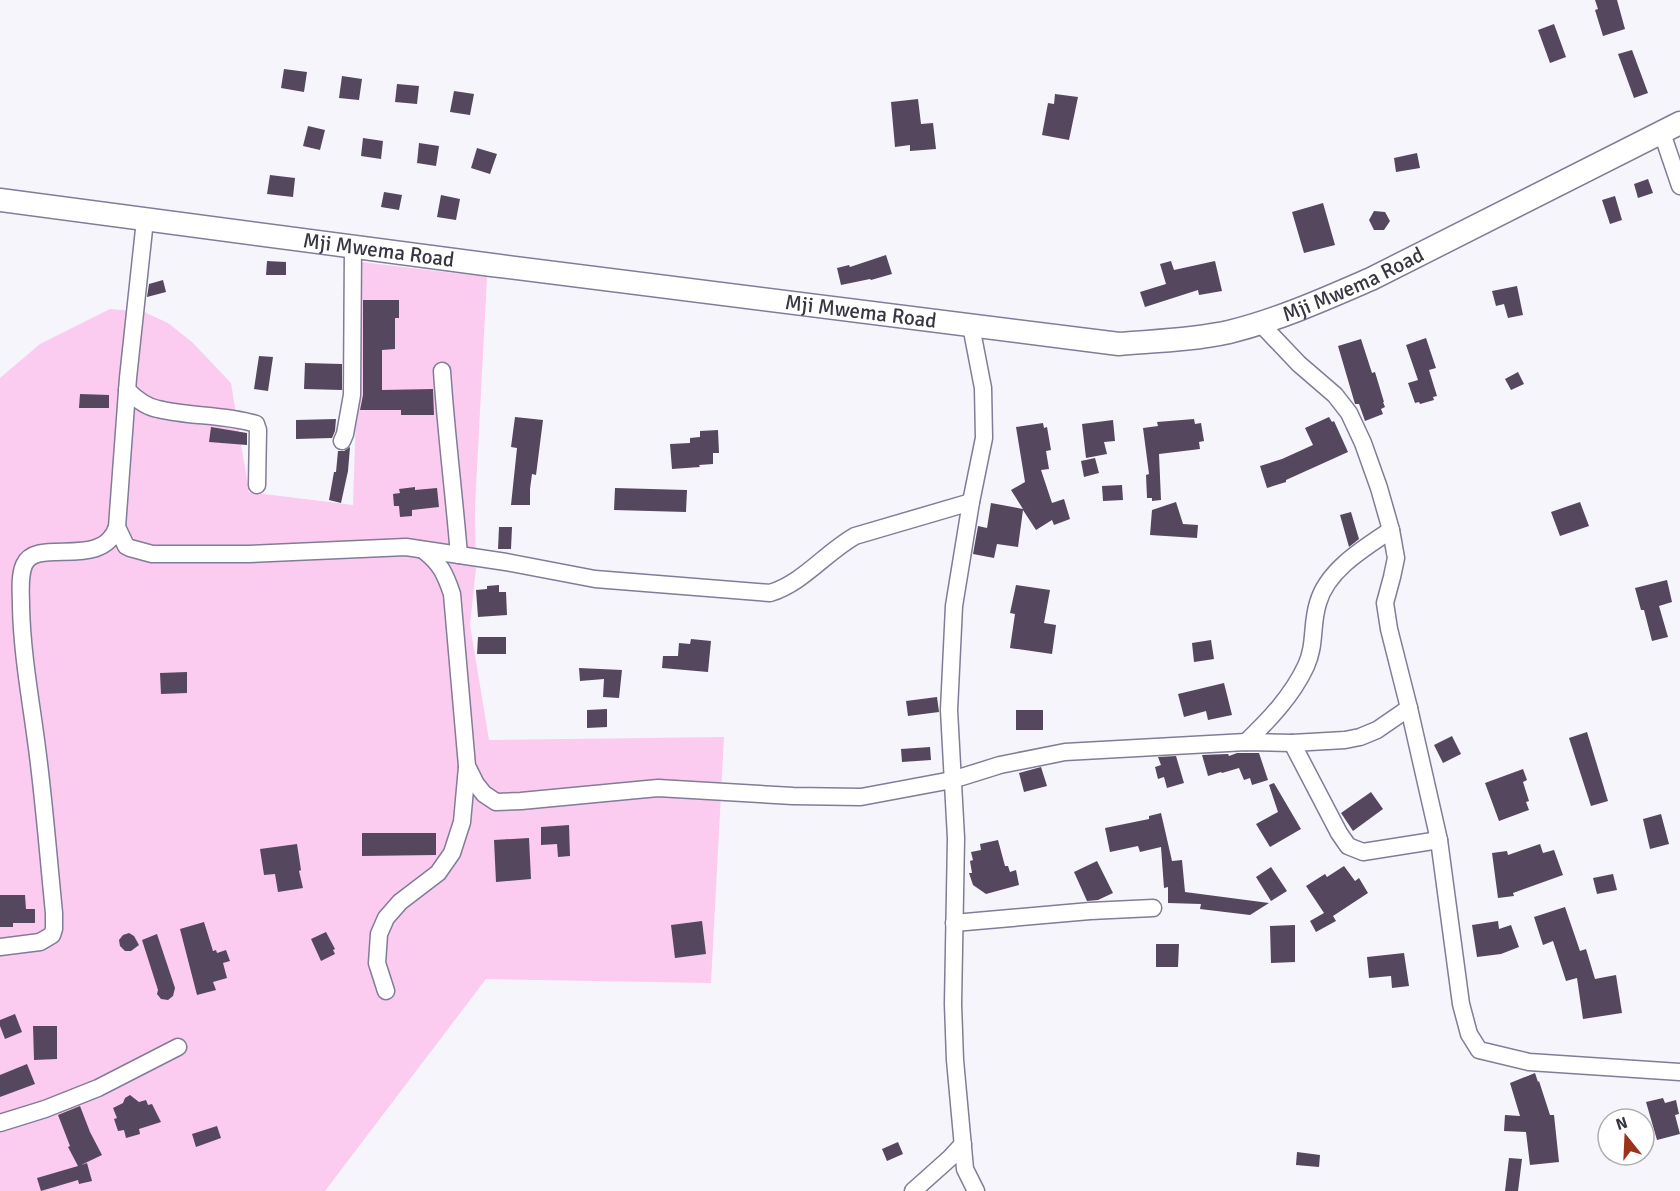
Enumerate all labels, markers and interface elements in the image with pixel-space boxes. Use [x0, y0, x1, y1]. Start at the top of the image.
street label: Mji Mwema Road [301, 227, 456, 273]
street label: Mji Mwema Road [1279, 241, 1428, 327]
street label: Mji Mwema Road [784, 289, 938, 334]
north arrow [1596, 1107, 1656, 1167]
text: N [1613, 1112, 1630, 1135]

